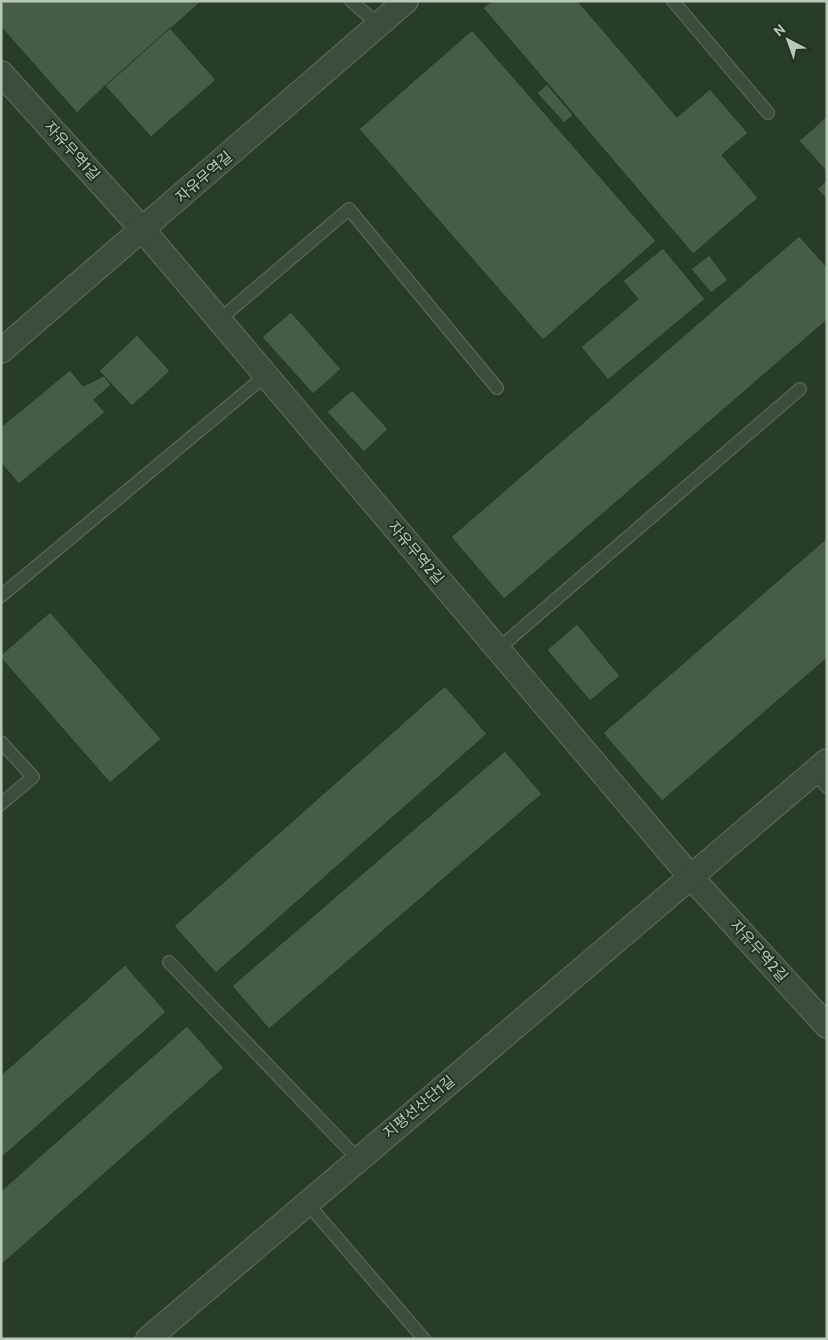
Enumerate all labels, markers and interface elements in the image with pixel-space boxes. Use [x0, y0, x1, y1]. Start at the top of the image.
north arrow [763, 15, 813, 65]
text: N [770, 20, 789, 40]
street label: 자유무역1길 [41, 118, 103, 184]
street label: 자유무역길 [172, 148, 236, 206]
street label: 자유무역2길 [384, 518, 448, 588]
street label: 자유무역2길 [727, 916, 791, 986]
street label: 지평선산단1길 [380, 1072, 458, 1142]

